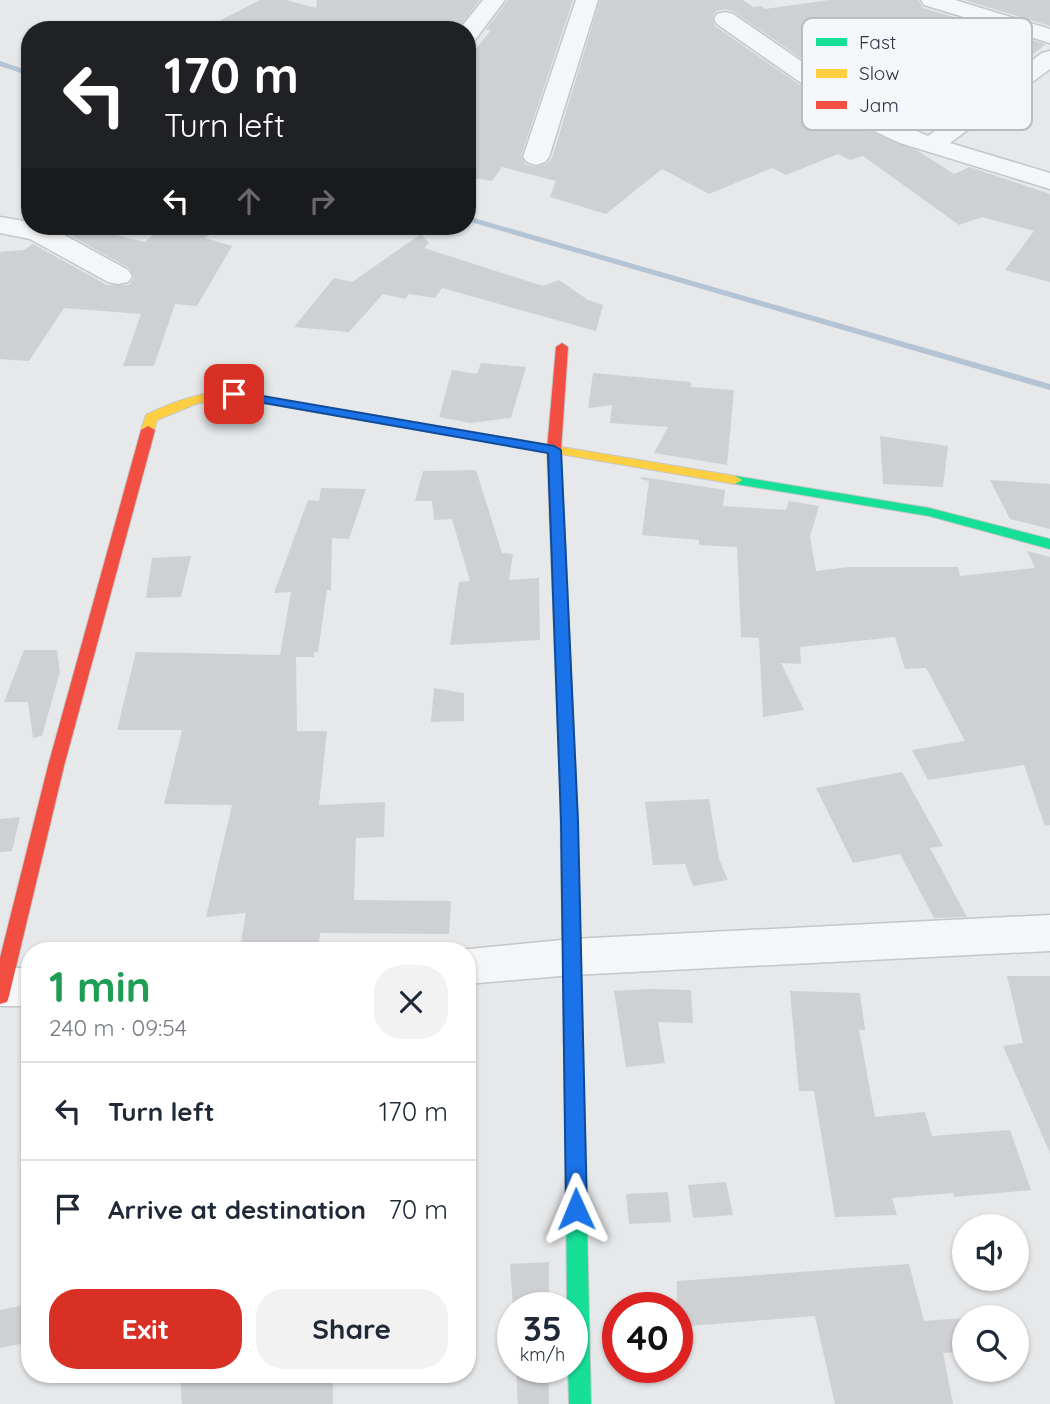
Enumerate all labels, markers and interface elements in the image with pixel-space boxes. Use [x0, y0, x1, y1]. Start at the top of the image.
legend [802, 18, 1032, 130]
text: Fast [859, 30, 896, 54]
text: 170 m [164, 44, 299, 105]
icon: left [49, 49, 140, 140]
text: Slow [859, 61, 900, 85]
text: Jam [859, 93, 899, 117]
text: Turn left [164, 105, 285, 145]
icon: left [157, 182, 195, 220]
icon: ahead [230, 182, 268, 220]
icon: right [303, 182, 341, 220]
pin [204, 364, 264, 424]
icon: arrive [215, 375, 253, 413]
text: 1 min [49, 960, 151, 1013]
button: close [374, 965, 448, 1039]
text: 240 m · 09:54 [49, 1013, 187, 1042]
icon: left [49, 1092, 87, 1130]
text: Turn left [108, 1095, 215, 1128]
text: 170 m [379, 1095, 448, 1128]
position arrow [539, 1172, 613, 1246]
icon: arrive [49, 1190, 87, 1228]
text: Arrive at destination [108, 1193, 366, 1226]
text: 70 m [388, 1193, 448, 1226]
map controls [952, 1214, 1029, 1382]
button: sound [952, 1214, 1029, 1291]
button: Exit [49, 1289, 242, 1369]
button: Share [256, 1289, 448, 1369]
speed limit sign: 40 [602, 1292, 693, 1383]
button: search [952, 1305, 1029, 1382]
text: 35 [523, 1306, 562, 1350]
text: km/h [520, 1343, 565, 1366]

